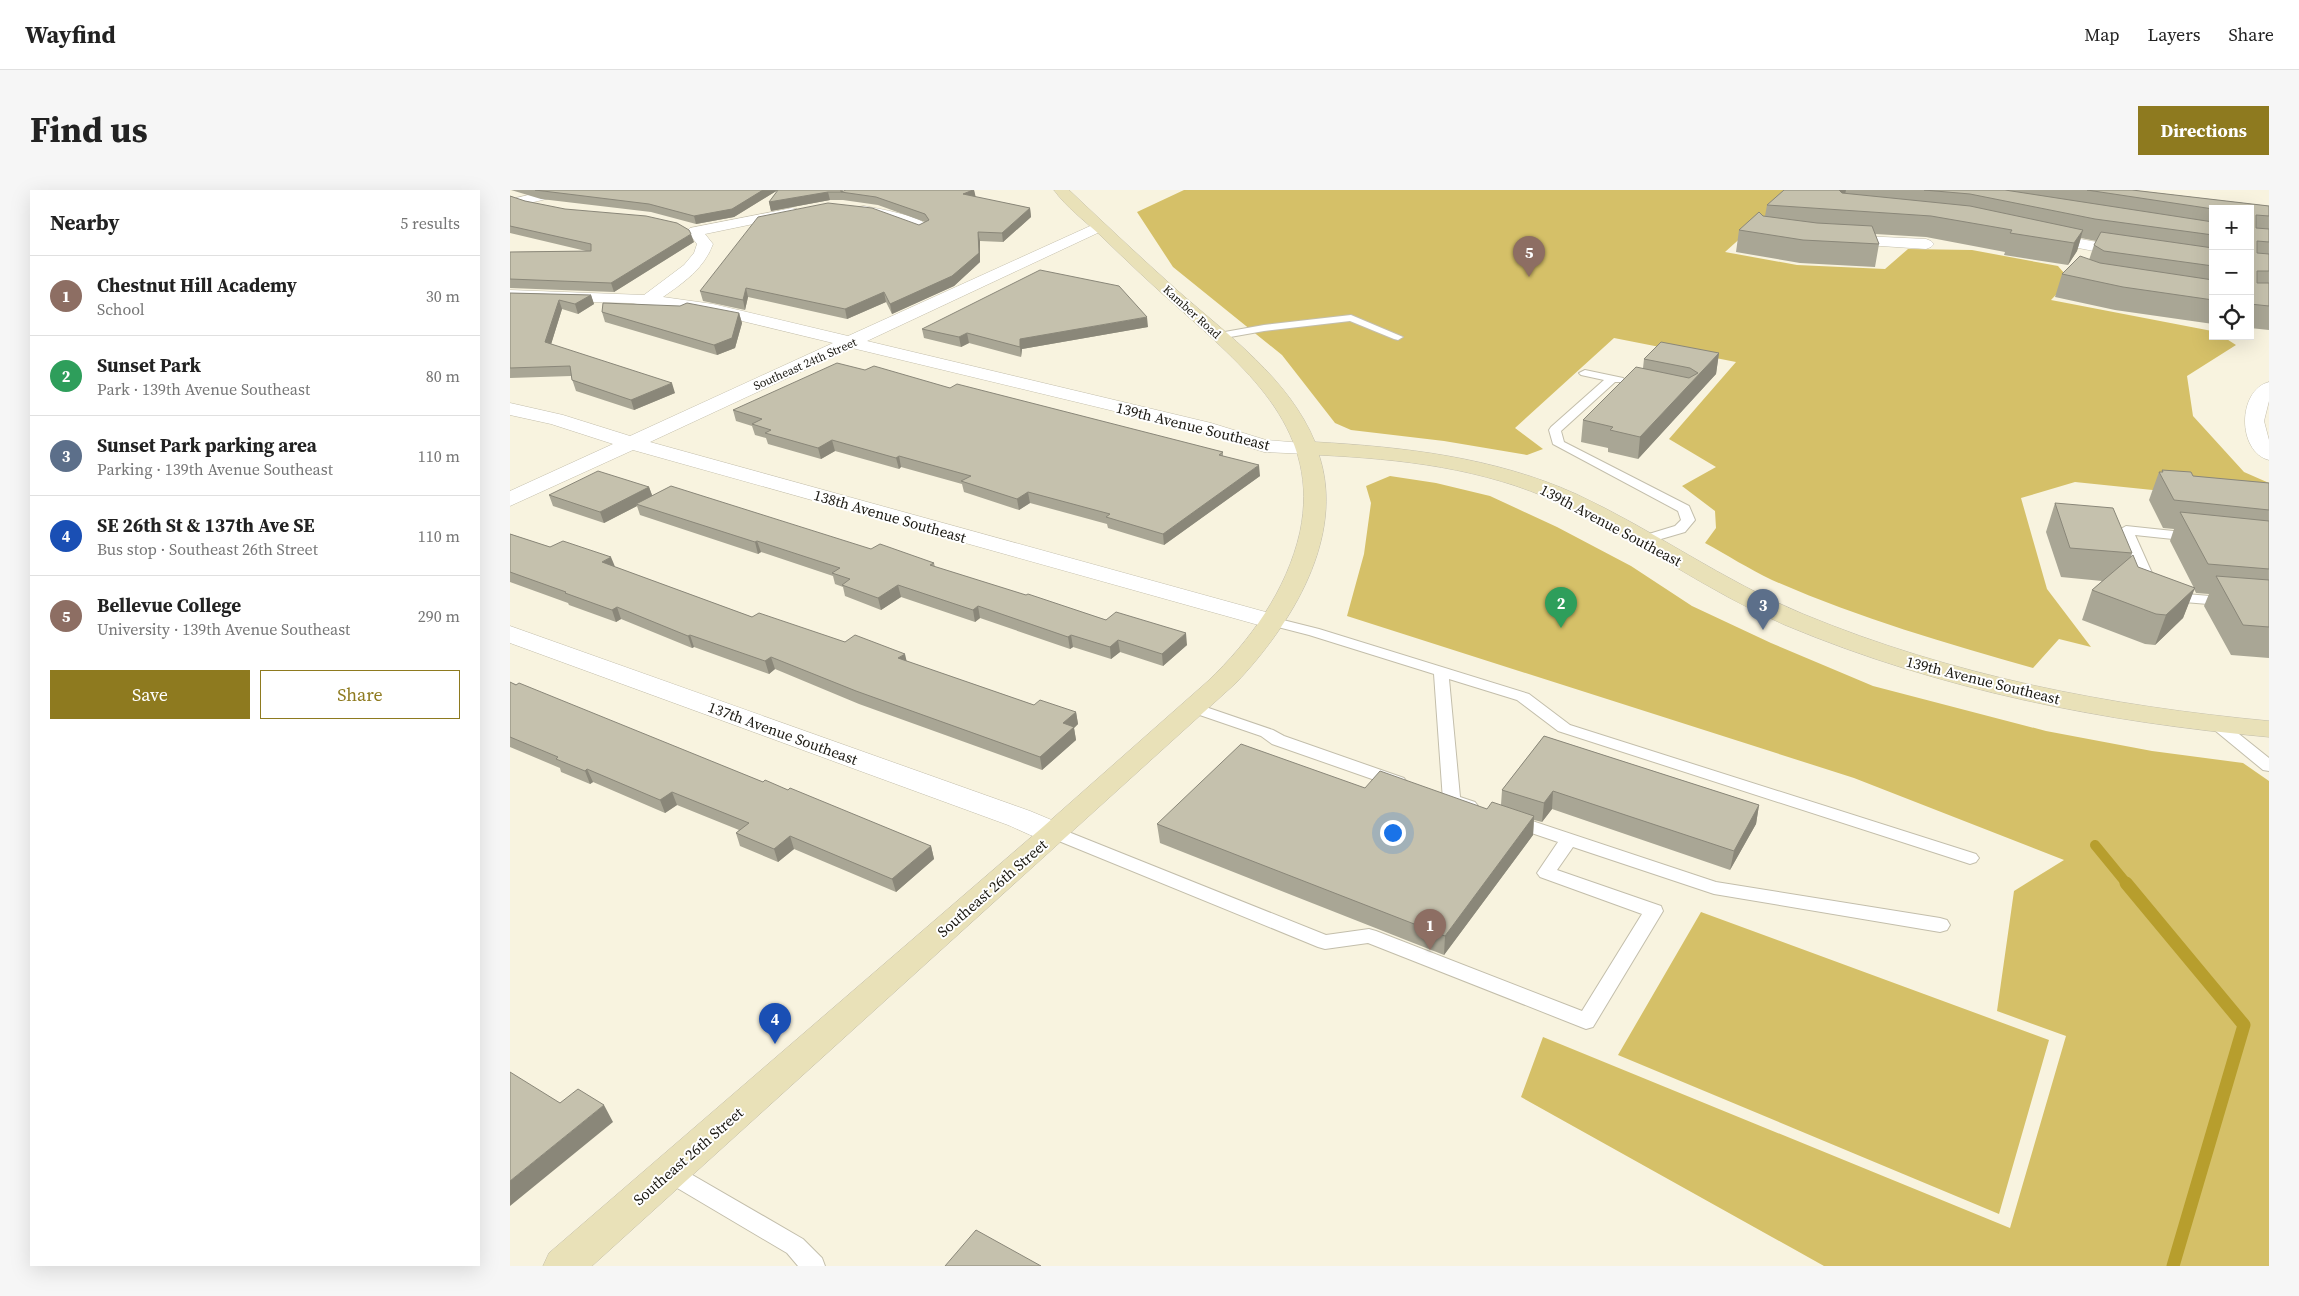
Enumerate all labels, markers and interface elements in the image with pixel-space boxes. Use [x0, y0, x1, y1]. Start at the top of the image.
text: Wayfind [25, 18, 116, 51]
text: Map [2084, 22, 2119, 47]
text: Layers [2147, 22, 2200, 47]
text: Share [2228, 22, 2274, 47]
text: Find us [30, 106, 148, 154]
button: Directions [2138, 106, 2269, 155]
map controls [2209, 205, 2254, 340]
button: + [2209, 205, 2254, 250]
text: Nearby [50, 208, 120, 237]
text: 5 results [400, 212, 460, 234]
pin: 5 [1513, 236, 1545, 277]
button: − [2209, 250, 2254, 295]
text: Chestnut Hill Academy [97, 272, 297, 298]
street label: Kamber Road [1160, 282, 1225, 342]
text: 1 [62, 285, 70, 307]
text: 30 m [426, 285, 460, 307]
button: locate [2209, 295, 2254, 340]
text: School [97, 298, 145, 320]
street label: Southeast 24th Street [751, 334, 859, 394]
text: Sunset Park [97, 352, 201, 378]
text: 2 [62, 365, 70, 387]
text: 80 m [426, 365, 460, 387]
text: Park · 139th Avenue Southeast [97, 378, 310, 400]
street label: 139th Avenue Southeast [1114, 397, 1272, 455]
text: Sunset Park parking area [97, 432, 317, 458]
text: 3 [62, 445, 70, 467]
text: 110 m [418, 445, 460, 467]
text: Parking · 139th Avenue Southeast [97, 458, 333, 480]
street label: 139th Avenue Southeast [1537, 479, 1686, 571]
street label: 138th Avenue Southeast [811, 484, 969, 548]
text: SE 26th St & 137th Ave SE [97, 512, 315, 538]
text: 4 [62, 525, 70, 547]
text: 110 m [418, 525, 460, 547]
text: Bus stop · Southeast 26th Street [97, 538, 318, 560]
pin: 2 [1545, 587, 1577, 628]
pin: 3 [1747, 589, 1779, 630]
text: Bellevue College [97, 592, 241, 618]
text: 5 [62, 605, 70, 627]
text: 290 m [418, 605, 460, 627]
text: University · 139th Avenue Southeast [97, 618, 350, 640]
street label: 139th Avenue Southeast [1904, 651, 2062, 709]
button: Save [50, 670, 250, 719]
button: Share [260, 670, 460, 719]
street label: 137th Avenue Southeast [705, 696, 861, 770]
your location [1380, 820, 1406, 846]
street label: Southeast 26th Street [932, 834, 1052, 942]
pin: 1 [1414, 909, 1446, 950]
pin: 4 [759, 1003, 791, 1044]
street label: Southeast 26th Street [628, 1102, 748, 1210]

